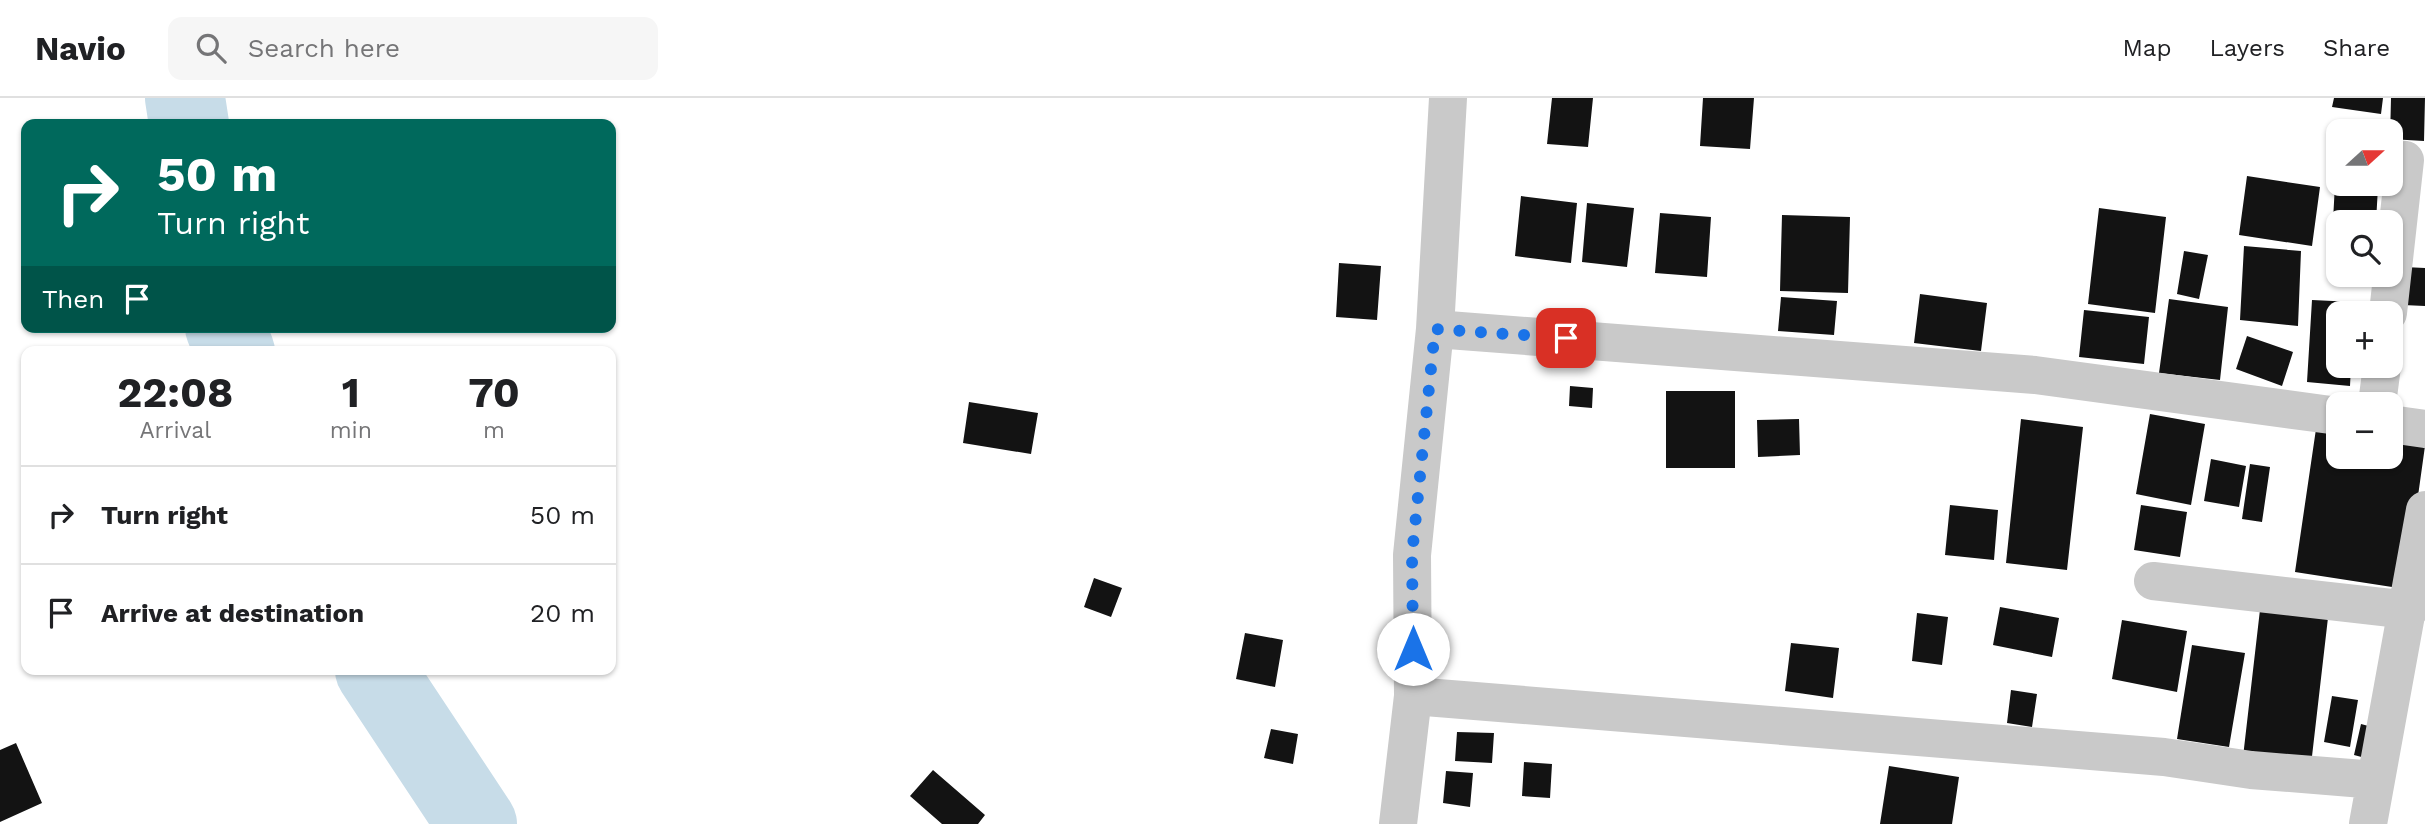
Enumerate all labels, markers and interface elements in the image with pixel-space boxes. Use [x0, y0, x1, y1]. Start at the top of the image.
search box [168, 17, 658, 80]
text: Navio [35, 29, 126, 68]
icon: search [192, 29, 230, 67]
text: Search here [248, 33, 400, 63]
text: Map [2123, 34, 2171, 62]
text: Layers [2209, 34, 2285, 62]
text: Share [2323, 34, 2390, 62]
north arrow [2326, 119, 2403, 196]
map controls [2326, 119, 2403, 469]
text: 50 m [157, 145, 277, 203]
icon: right [42, 147, 133, 238]
text: Turn right [157, 204, 309, 242]
button: search [2326, 210, 2403, 287]
icon: arrive [118, 280, 156, 318]
text: Then [42, 284, 104, 314]
button: + [2326, 301, 2403, 378]
pin [1536, 308, 1596, 368]
icon: arrive [1547, 319, 1585, 357]
text: 22:08 [117, 368, 233, 417]
text: 1 [342, 368, 360, 417]
text: 70 [468, 368, 520, 417]
button: − [2326, 392, 2403, 469]
text: Arrival [139, 417, 211, 444]
text: min [330, 417, 372, 444]
text: m [483, 417, 505, 444]
icon: right [42, 496, 80, 534]
text: Turn right [101, 500, 228, 530]
text: 50 m [530, 500, 595, 530]
icon: arrive [42, 594, 80, 632]
text: Arrive at destination [101, 598, 364, 628]
text: 20 m [530, 598, 595, 628]
position arrow [1376, 612, 1450, 686]

